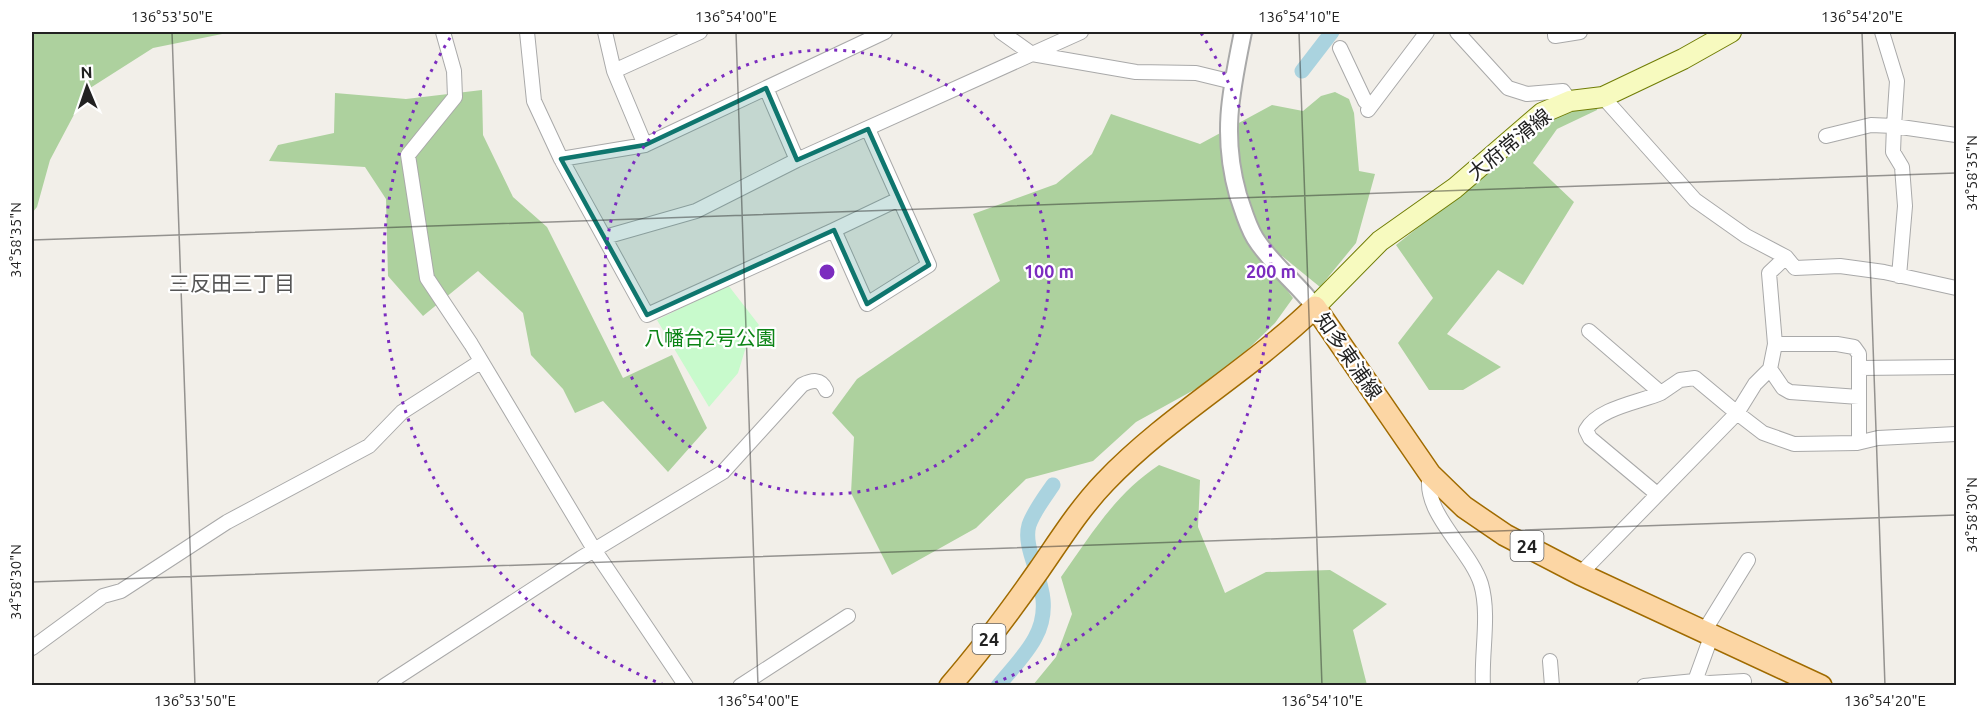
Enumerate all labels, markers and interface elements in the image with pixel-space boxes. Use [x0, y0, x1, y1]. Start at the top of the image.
text: 136°53'50"E [131, 8, 213, 25]
text: 136°54'00"E [695, 8, 777, 25]
text: 136°54'10"E [1258, 8, 1340, 25]
text: 136°54'20"E [1821, 8, 1903, 25]
north arrow [57, 57, 117, 117]
text: N [80, 63, 93, 81]
street label: 大府常滑線 [1463, 104, 1555, 184]
text: 34°58'35"N [1963, 135, 1980, 211]
text: 34°58'35"N [7, 202, 24, 278]
text: 100 m [1024, 261, 1074, 281]
text: 200 m [1246, 261, 1296, 281]
centre of rings [817, 262, 837, 282]
district label: 三反田三丁目 [169, 271, 295, 295]
street label: 知多東浦線 [1311, 308, 1387, 404]
park label: 八幡台2号公園 [644, 326, 776, 349]
text: 34°58'30"N [1963, 477, 1980, 553]
road number: 24 [1510, 531, 1544, 561]
text: 34°58'30"N [7, 544, 24, 620]
road number: 24 [972, 624, 1006, 654]
text: 136°53'50"E [154, 692, 236, 709]
text: 136°54'00"E [717, 692, 799, 709]
text: 136°54'10"E [1281, 692, 1363, 709]
text: 136°54'20"E [1844, 692, 1926, 709]

